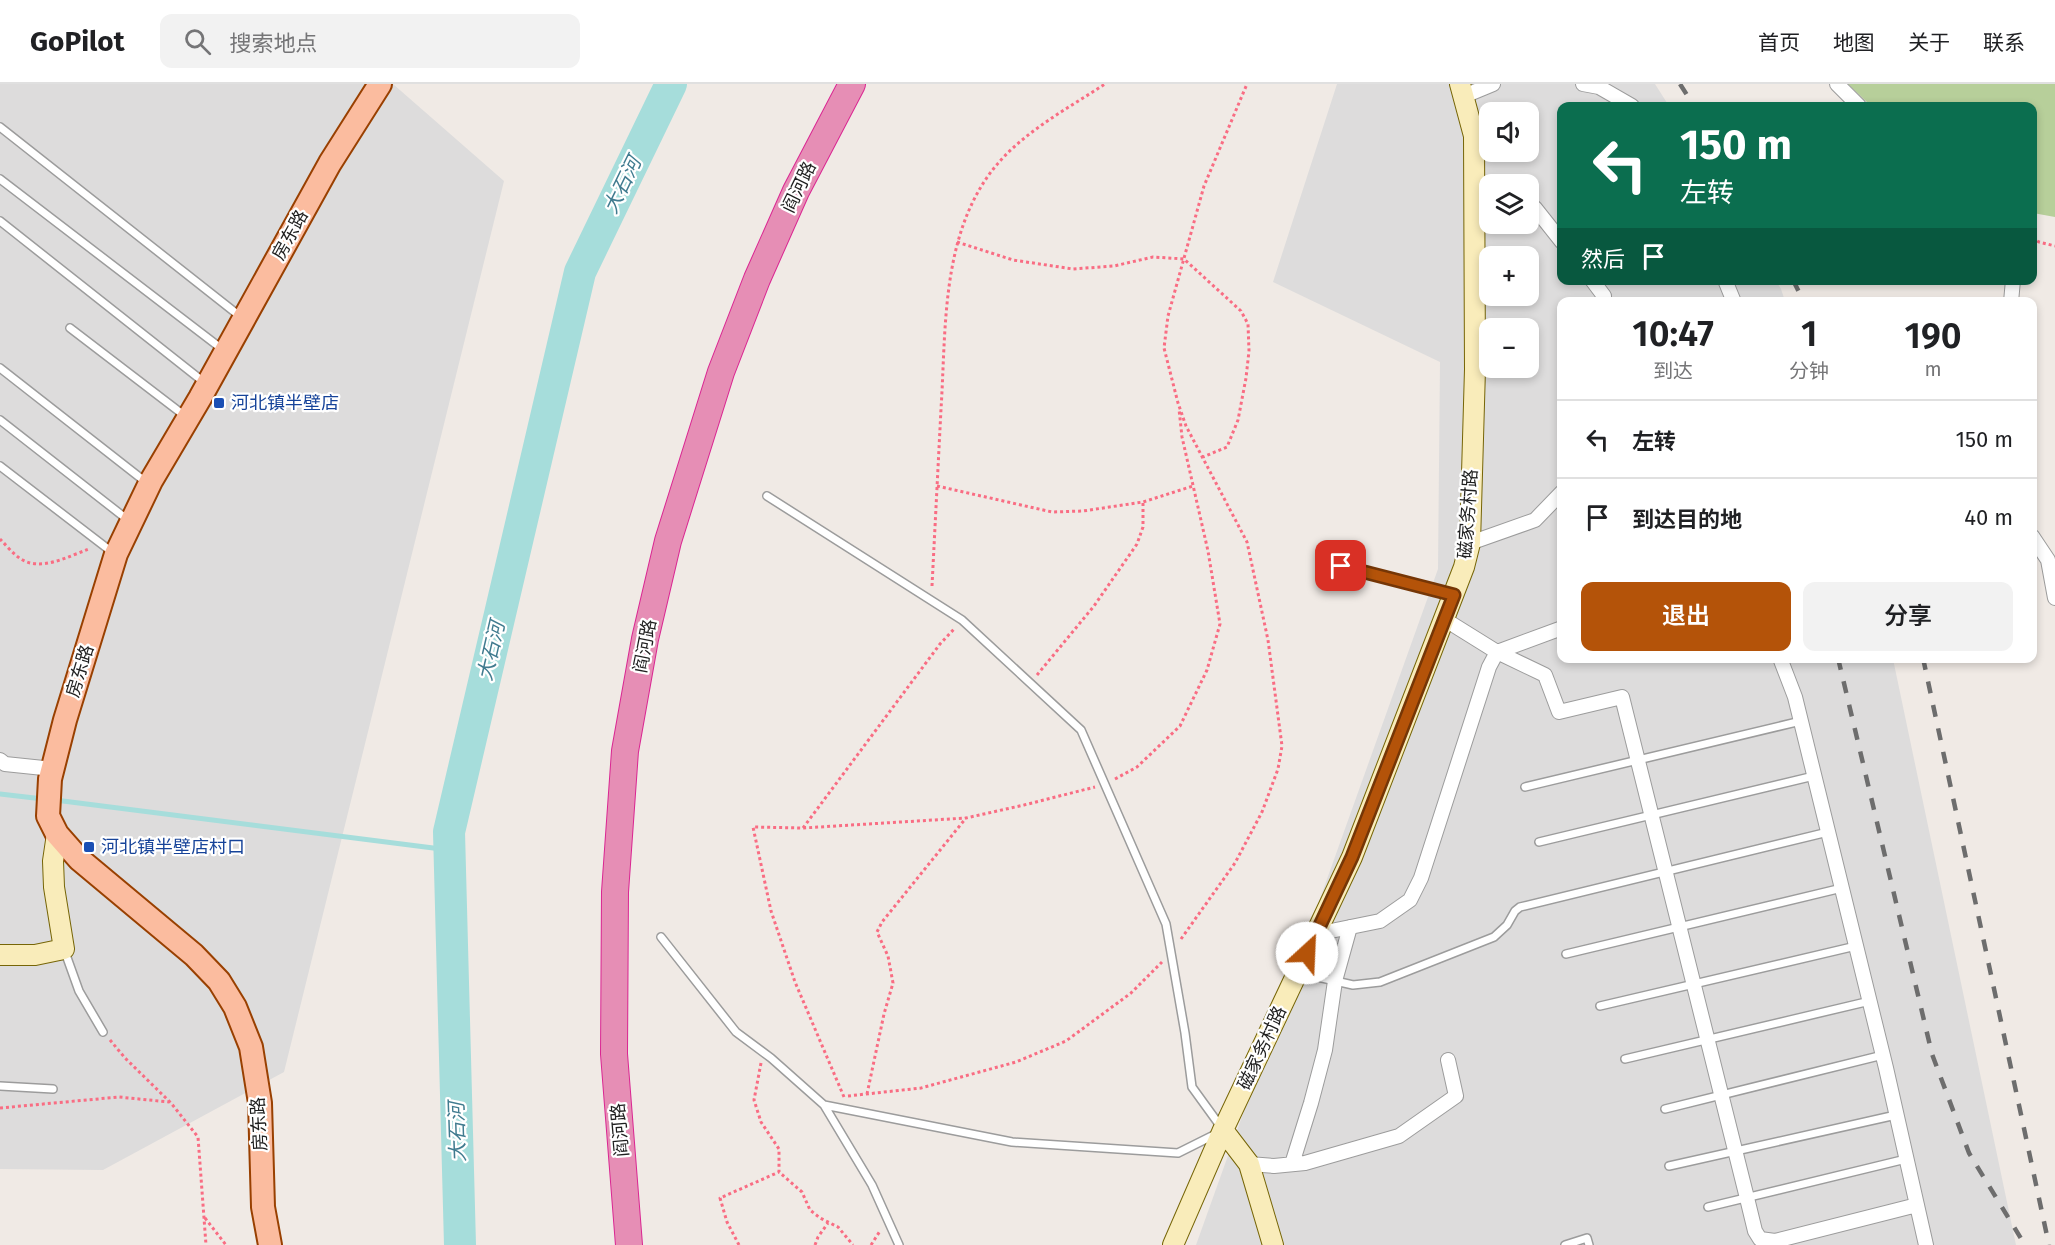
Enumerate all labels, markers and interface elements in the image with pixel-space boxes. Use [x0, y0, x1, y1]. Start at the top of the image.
search box [160, 14, 580, 68]
text: GoPilot [30, 25, 124, 58]
icon: search [181, 25, 214, 58]
text: 搜索地点 [229, 30, 317, 57]
text: 首页 [1758, 30, 1800, 56]
text: 地图 [1833, 30, 1875, 56]
text: 关于 [1908, 30, 1950, 56]
text: 联系 [1983, 30, 2025, 56]
map controls [1479, 102, 1539, 378]
button: sound [1479, 102, 1539, 162]
text: 150 m [1680, 120, 1792, 170]
icon: left [1581, 126, 1659, 204]
water label: 大石河 [598, 149, 648, 217]
street label: 阎河路 [777, 158, 821, 216]
button: layers [1479, 174, 1539, 234]
text: 左转 [1680, 177, 1734, 209]
street label: 房东路 [267, 206, 313, 264]
icon: arrive [1637, 240, 1670, 273]
button: + [1479, 246, 1539, 306]
text: 然后 [1581, 246, 1625, 273]
text: 10:47 [1632, 312, 1714, 356]
text: 1 [1801, 312, 1817, 356]
text: 190 [1904, 314, 1962, 358]
button: − [1479, 318, 1539, 378]
text: m [1924, 357, 1942, 381]
text: 到达 [1653, 359, 1693, 383]
text: 分钟 [1789, 359, 1829, 383]
place label: 河北镇半壁店 [231, 392, 339, 414]
marker: 河北镇半壁店 [212, 396, 226, 410]
icon: left [1581, 423, 1614, 456]
text: 150 m [1955, 426, 2013, 453]
text: 左转 [1632, 428, 1676, 455]
street label: 磁家务村路 [1454, 468, 1482, 560]
icon: arrive [1581, 501, 1614, 534]
text: 40 m [1964, 504, 2013, 531]
text: 到达目的地 [1632, 506, 1742, 533]
pin [1315, 540, 1366, 591]
icon: arrive [1324, 549, 1357, 582]
button: 退出 [1581, 582, 1791, 651]
button: 分享 [1803, 582, 2013, 651]
water label: 大石河 [473, 615, 510, 683]
street label: 阎河路 [629, 617, 661, 675]
street label: 房东路 [62, 642, 98, 700]
place label: 河北镇半壁店村口 [101, 836, 245, 858]
marker: 河北镇半壁店村口 [82, 840, 96, 854]
position arrow [1275, 921, 1339, 985]
street label: 磁家务村路 [1233, 1003, 1291, 1093]
street label: 房东路 [247, 1096, 271, 1152]
water label: 大石河 [444, 1098, 470, 1162]
street label: 阎河路 [607, 1102, 633, 1158]

